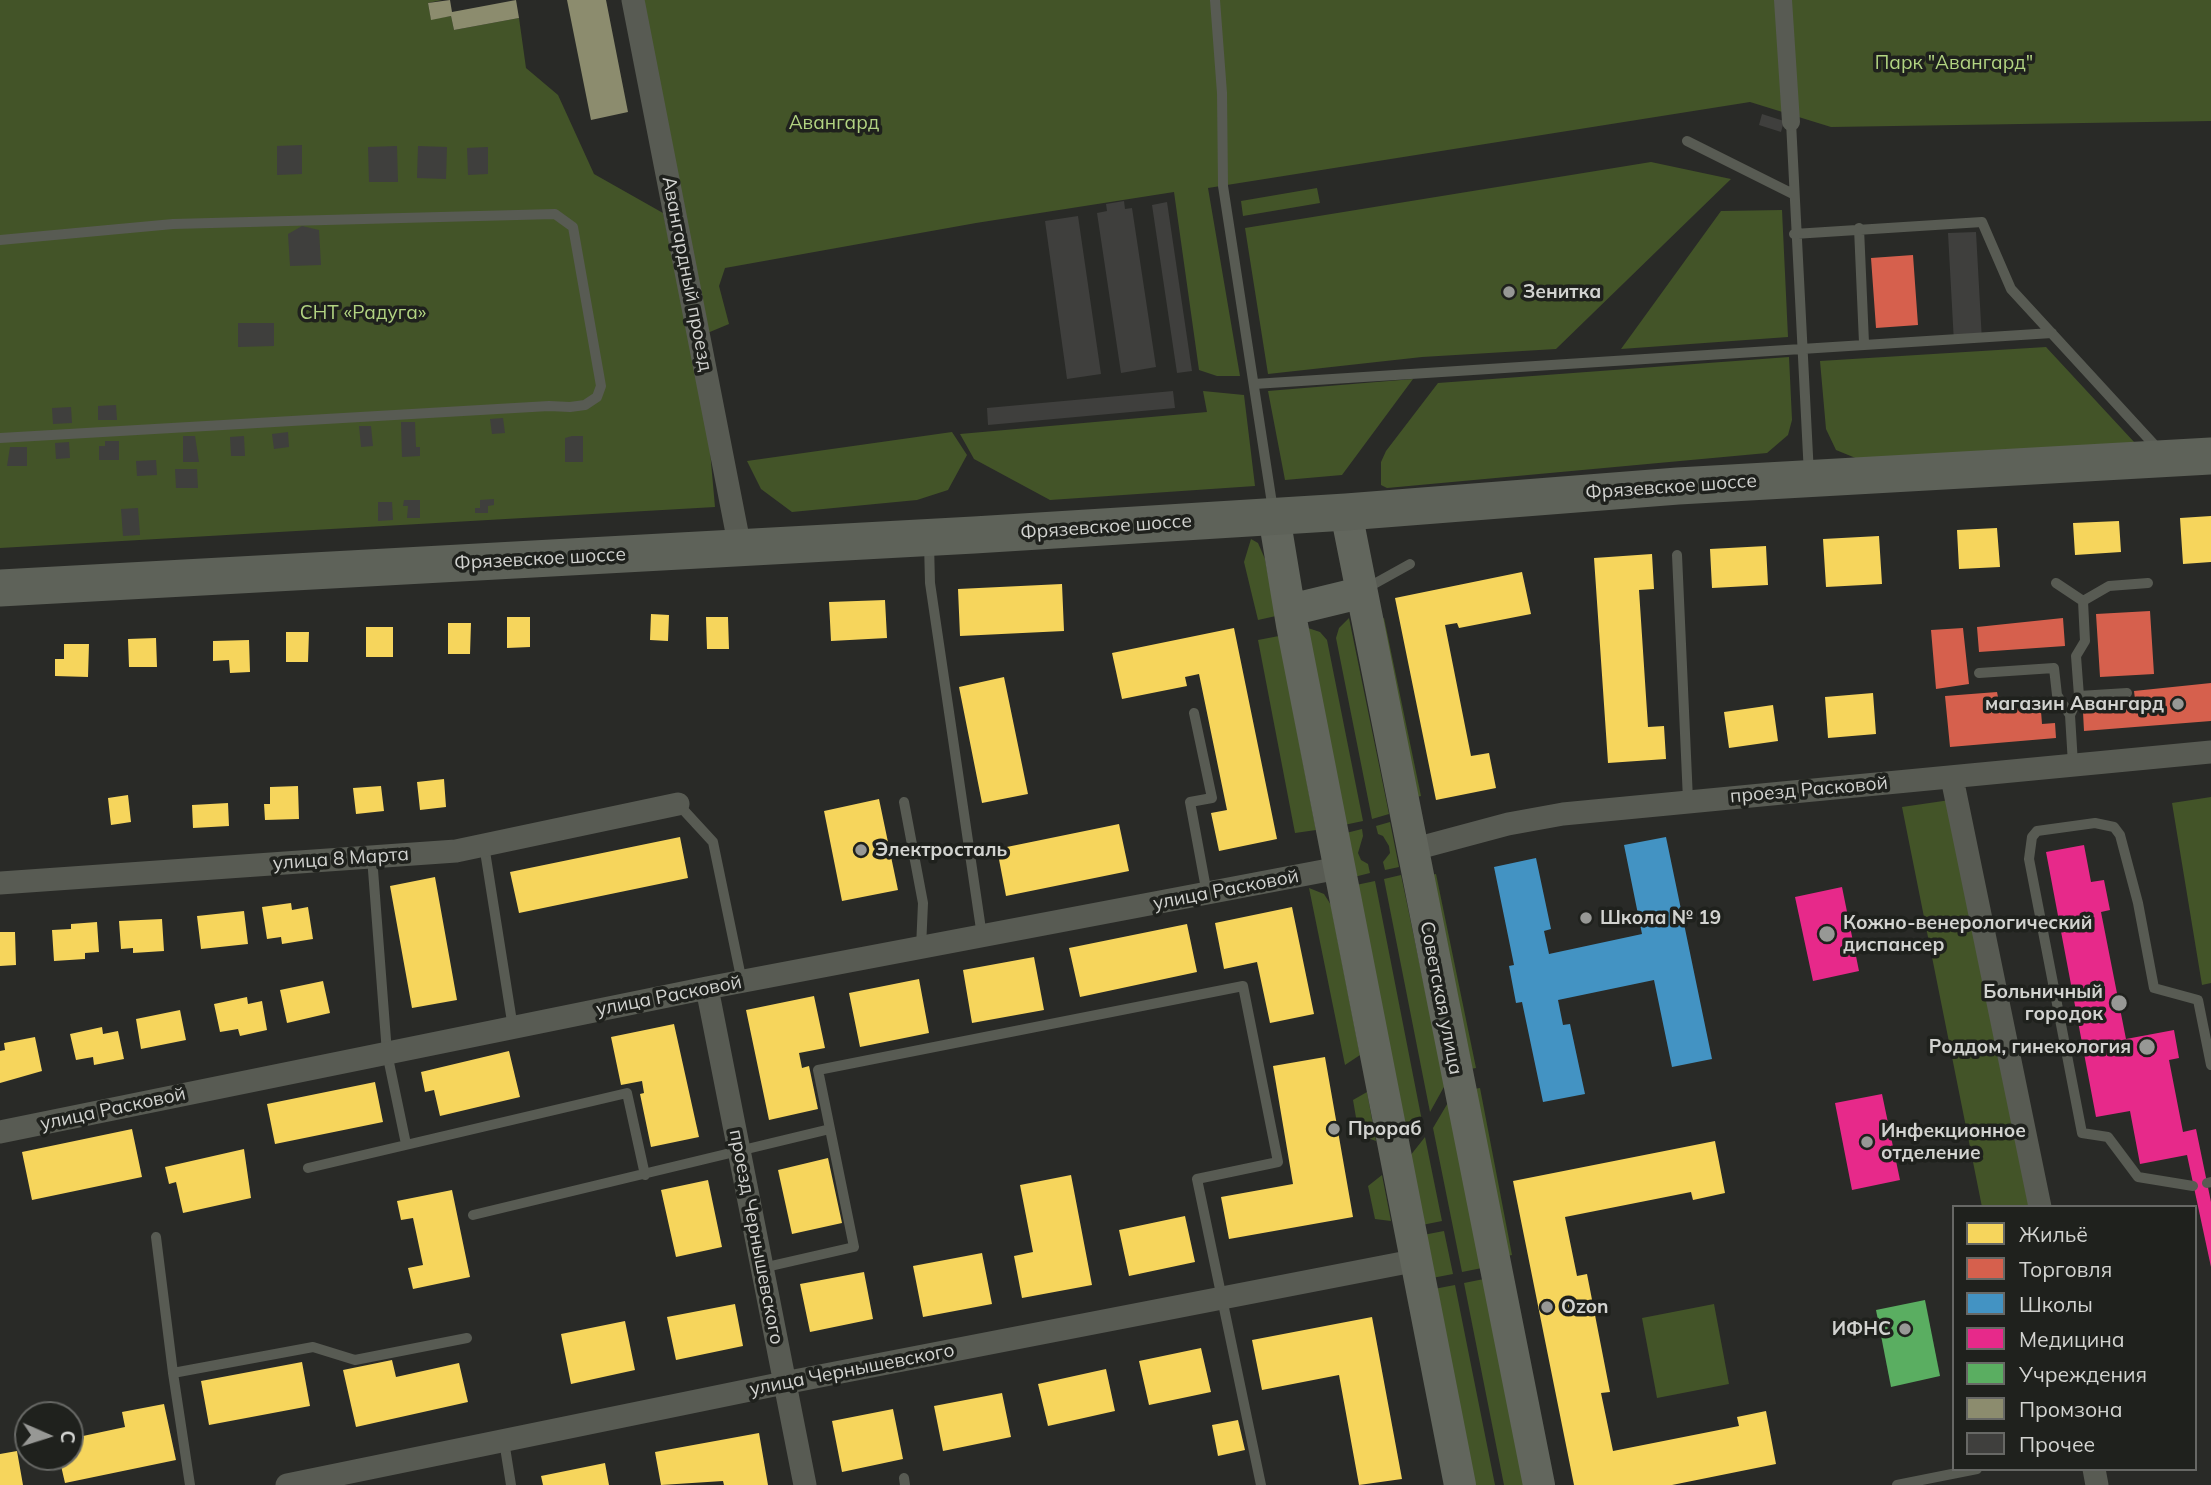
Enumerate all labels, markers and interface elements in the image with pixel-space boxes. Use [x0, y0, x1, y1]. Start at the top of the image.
park label: Парк "Авангард" [1875, 52, 2033, 74]
park label: Авангард [789, 112, 879, 134]
street label: Авангардный проезд [657, 174, 717, 374]
place label: Зенитка [1523, 281, 1601, 303]
marker: Зенитка [1501, 284, 1517, 300]
park label: СНТ «Радуга» [300, 302, 426, 324]
street label: Фрязевское шоссе [1584, 470, 1758, 504]
street label: Фрязевское шоссе [1019, 510, 1193, 544]
street label: Фрязевское шоссе [454, 543, 626, 575]
place label: магазин Авангард [1985, 693, 2164, 715]
marker: магазин Авангард [2170, 696, 2186, 712]
street label: проезд Расковой [1729, 772, 1889, 808]
place label: Электросталь [875, 839, 1007, 861]
marker: Электросталь [853, 842, 869, 858]
street label: улица 8 Марта [272, 843, 410, 875]
street label: улица Расковой [1151, 865, 1301, 915]
place label: Школа № 19 [1600, 907, 1721, 929]
marker: Школа № 19 [1578, 910, 1594, 926]
place label: Кожно-венерологический диспансер [1843, 912, 2092, 956]
street label: Советская улица [1415, 919, 1467, 1077]
marker: Кожно-венерологический диспансер [1817, 924, 1837, 944]
street label: улица Расковой [594, 971, 744, 1021]
place label: Больничный городок [1983, 981, 2103, 1025]
marker: Больничный городок [2109, 993, 2129, 1013]
place label: Роддом, гинекология [1929, 1036, 2131, 1058]
marker: Роддом, гинекология [2137, 1037, 2157, 1057]
street label: улица Расковой [38, 1082, 188, 1136]
place label: Прораб [1348, 1118, 1422, 1140]
place label: Инфекционное отделение [1881, 1120, 2026, 1164]
marker: Прораб [1326, 1121, 1342, 1137]
street label: проезд Чернышевского [724, 1128, 788, 1346]
marker: Инфекционное отделение [1859, 1134, 1875, 1150]
legend [1952, 1205, 2197, 1471]
text: Жильё [2019, 1221, 2088, 1247]
text: Торговля [2019, 1256, 2112, 1282]
text: Школы [2019, 1291, 2093, 1317]
place label: Ozon [1561, 1296, 1608, 1318]
marker: Ozon [1539, 1299, 1555, 1315]
place label: ИФНС [1832, 1318, 1891, 1340]
marker: ИФНС [1897, 1321, 1913, 1337]
text: Медицина [2019, 1326, 2125, 1352]
street label: улица Чернышевского [748, 1339, 956, 1401]
text: Учреждения [2019, 1361, 2147, 1387]
text: Промзона [2019, 1396, 2122, 1422]
north arrow [14, 1401, 84, 1471]
text: С [56, 1430, 80, 1444]
text: Прочее [2019, 1431, 2095, 1457]

